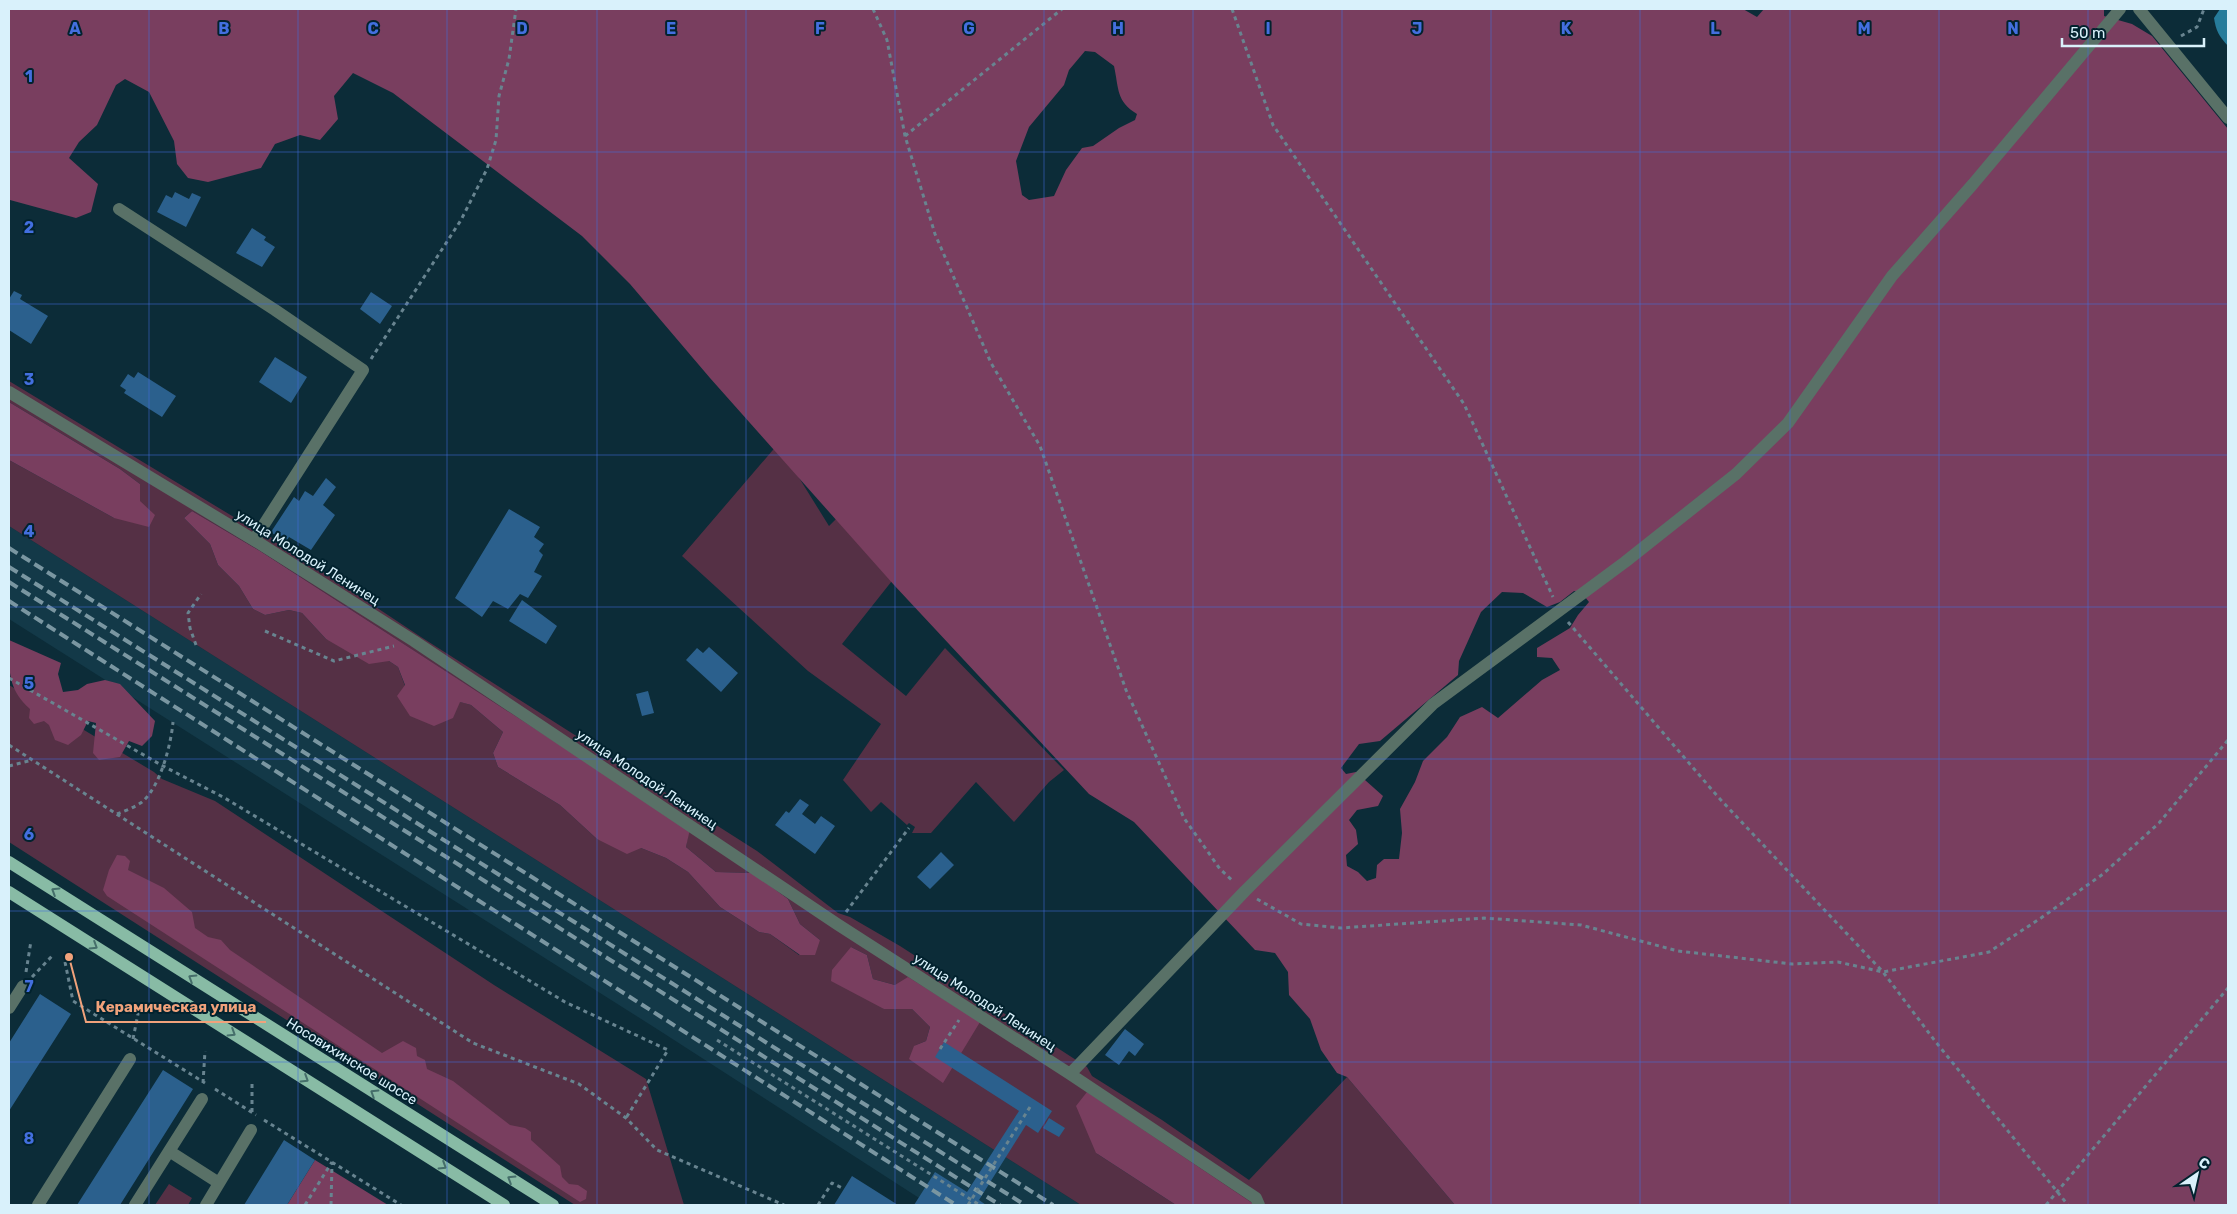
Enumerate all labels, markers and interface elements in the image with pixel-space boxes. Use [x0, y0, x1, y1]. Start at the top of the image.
scale bar [2062, 15, 2204, 47]
text: A [69, 19, 81, 38]
text: B [218, 19, 230, 38]
text: C [367, 19, 379, 38]
text: D [516, 19, 528, 38]
text: E [666, 19, 676, 38]
text: F [815, 19, 825, 38]
text: G [963, 19, 975, 38]
text: H [1112, 19, 1124, 38]
text: I [1265, 19, 1271, 38]
text: J [1412, 19, 1422, 38]
text: K [1561, 19, 1572, 38]
text: L [1710, 19, 1720, 38]
text: M [1857, 19, 1871, 38]
text: N [2007, 19, 2019, 38]
text: 50 m [2070, 24, 2105, 42]
text: 1 [25, 67, 33, 86]
text: 2 [24, 218, 34, 237]
text: 3 [24, 370, 34, 389]
street label: улица Молодой Ленинец [232, 506, 383, 609]
text: 4 [24, 522, 35, 541]
text: 5 [24, 674, 34, 693]
street label: улица Молодой Ленинец [573, 726, 721, 833]
text: 6 [24, 825, 34, 844]
one-way arrow [51, 888, 60, 898]
one-way arrow [89, 940, 98, 949]
street label: улица Молодой Ленинец [910, 950, 1060, 1055]
one-way arrow [188, 975, 198, 984]
text: 7 [24, 977, 34, 996]
callout: Керамическая улица [86, 992, 266, 1022]
text: Керамическая улица [96, 998, 257, 1016]
street label: Носовихинское шоссе [283, 1014, 421, 1109]
one-way arrow [226, 1027, 235, 1036]
one-way arrow [300, 1073, 309, 1083]
one-way arrow [370, 1089, 379, 1099]
text: 8 [24, 1129, 35, 1148]
north arrow [2172, 1149, 2222, 1199]
text: С [2195, 1154, 2213, 1174]
one-way arrow [437, 1160, 446, 1170]
one-way arrow [508, 1176, 517, 1186]

